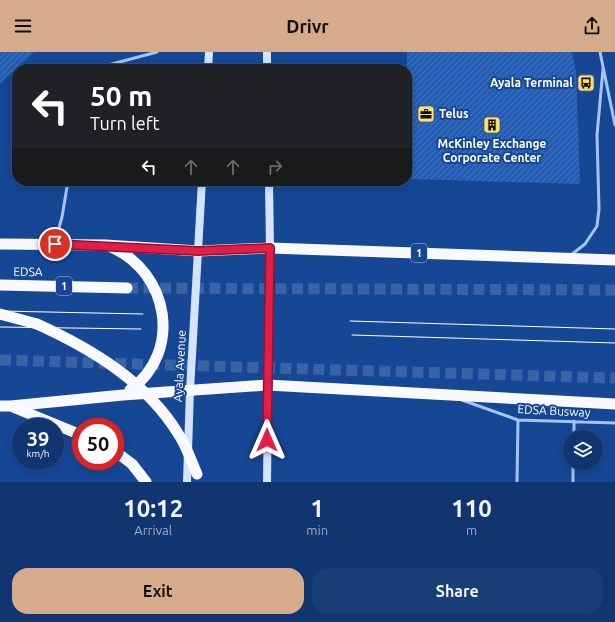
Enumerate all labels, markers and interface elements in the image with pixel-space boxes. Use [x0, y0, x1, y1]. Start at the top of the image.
icon: menu [12, 15, 34, 37]
icon: share [581, 15, 603, 37]
text: Drivr [286, 16, 329, 36]
bus stop icon: Ayala Terminal [576, 73, 596, 93]
place label: Ayala Terminal [490, 76, 573, 89]
icon: left [24, 80, 76, 132]
text: 50 m [90, 80, 152, 111]
office icon: Telus [416, 104, 436, 124]
place label: Telus [439, 107, 469, 120]
text: Turn left [90, 113, 160, 133]
building icon: McKinley Exchange Corporate Center [482, 115, 502, 135]
place label: McKinley Exchange Corporate Center [438, 137, 547, 164]
icon: left [138, 156, 160, 178]
icon: ahead [180, 156, 202, 178]
icon: ahead [222, 156, 244, 178]
icon: right [264, 156, 286, 178]
pin [38, 227, 72, 261]
icon: arrive [44, 233, 66, 255]
road number: 1 [411, 244, 427, 262]
street label: EDSA [13, 265, 43, 278]
road number: 1 [56, 277, 72, 295]
street label: Ayala Avenue [171, 330, 188, 402]
street label: EDSA Busway [517, 402, 591, 419]
speed limit sign: 50 [72, 418, 124, 470]
position arrow [246, 419, 288, 461]
text: 39 [27, 427, 49, 450]
map controls [563, 430, 603, 470]
button: layers [563, 430, 603, 470]
text: km/h [26, 448, 50, 459]
text: 10:12 [123, 495, 183, 522]
text: 1 [310, 495, 324, 522]
text: 110 [451, 495, 492, 522]
text: Arrival [134, 523, 172, 537]
text: min [306, 523, 328, 537]
text: m [466, 523, 477, 537]
button: Exit [12, 568, 304, 614]
button: Share [312, 568, 603, 614]

